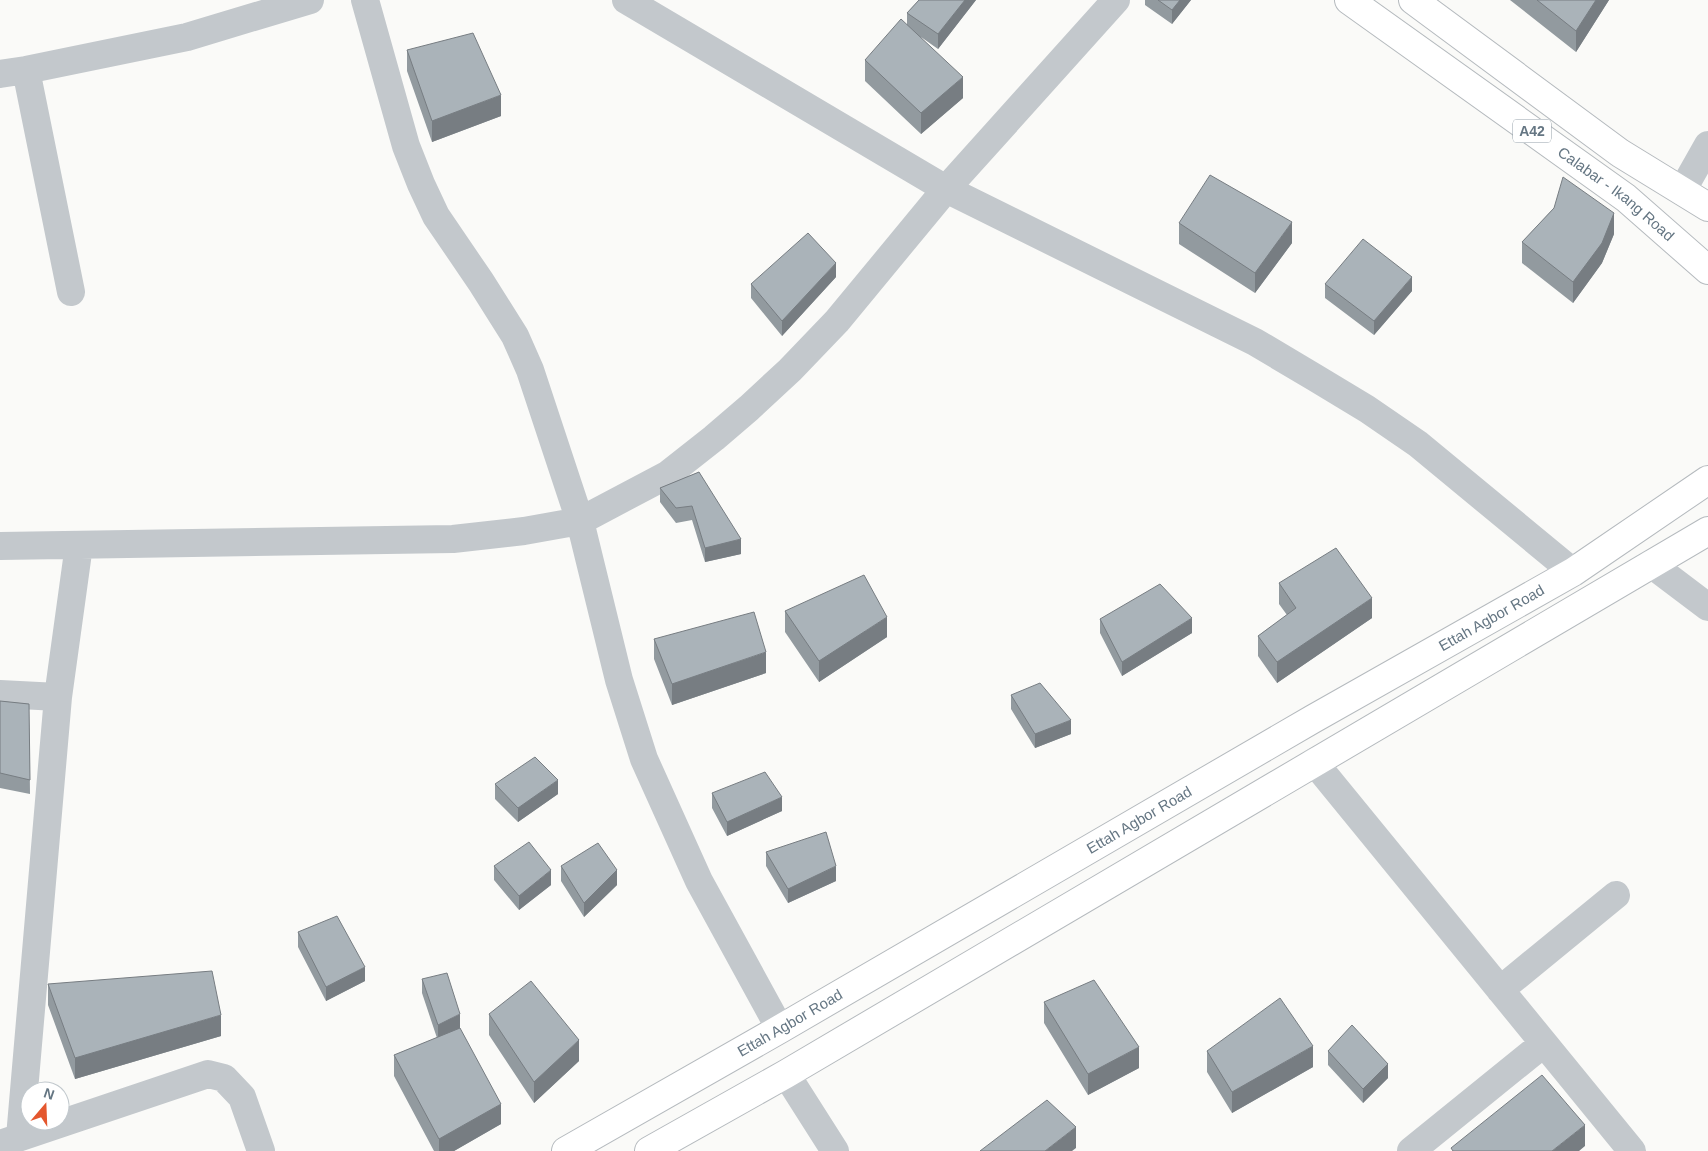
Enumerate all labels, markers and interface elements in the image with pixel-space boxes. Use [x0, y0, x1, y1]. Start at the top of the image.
road number: A42 [1513, 120, 1551, 142]
street label: Calabar - Ikang Road [1555, 143, 1678, 244]
street label: Ettah Agbor Road [1436, 581, 1547, 654]
street label: Ettah Agbor Road [1084, 782, 1195, 857]
street label: Ettah Agbor Road [734, 986, 845, 1060]
north arrow [20, 1081, 70, 1131]
text: N [42, 1084, 57, 1103]

